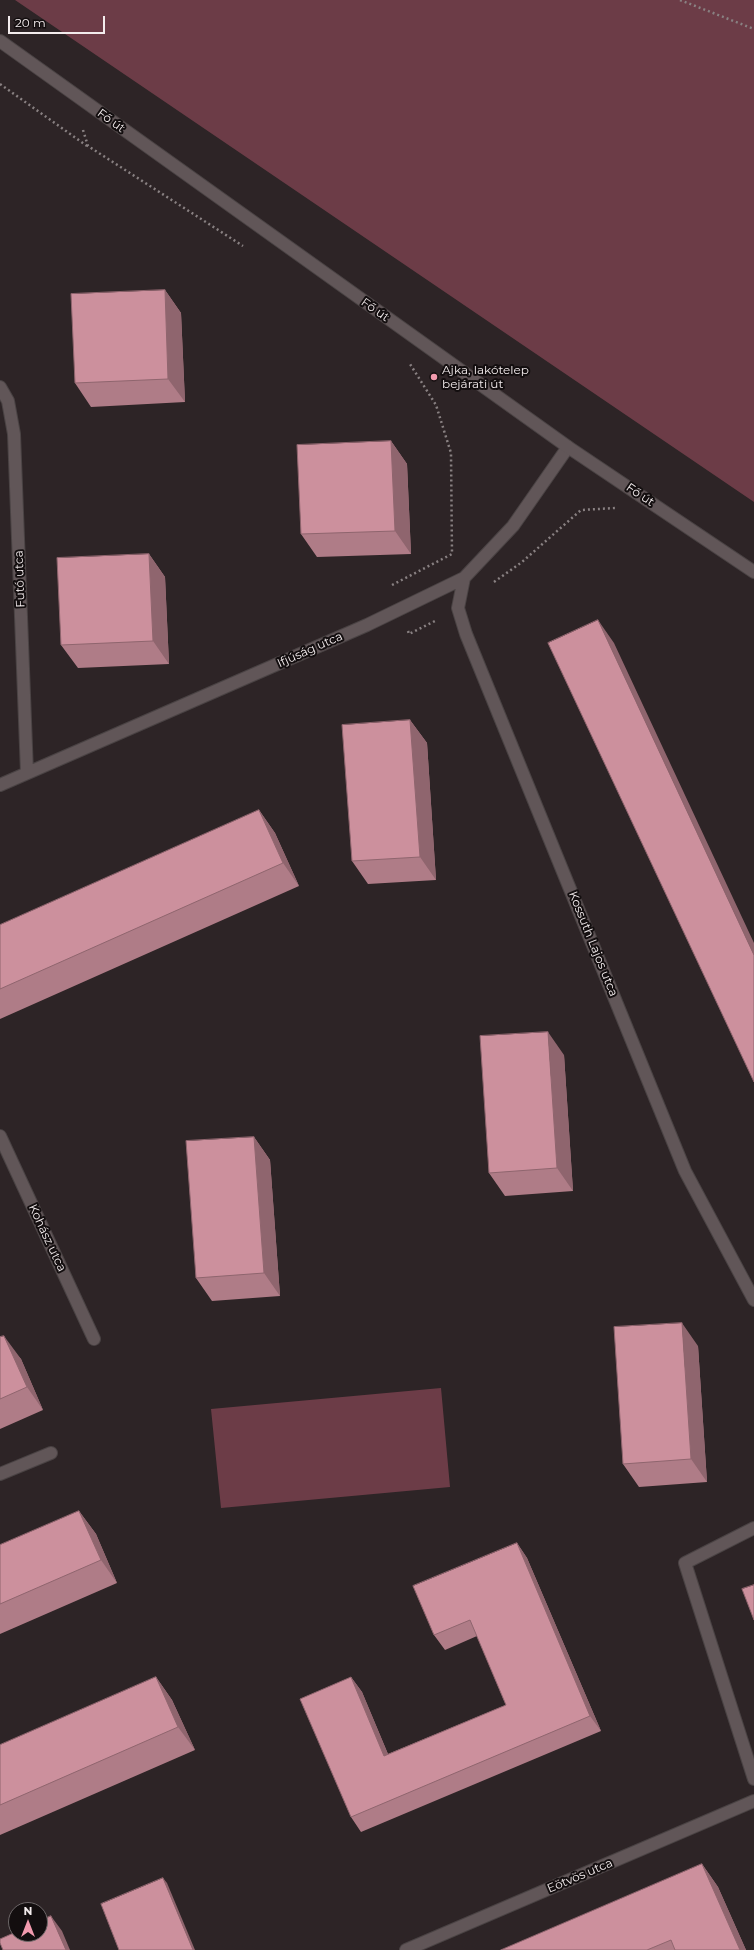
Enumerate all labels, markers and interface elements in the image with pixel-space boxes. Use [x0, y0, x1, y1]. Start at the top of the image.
scale bar [10, 8, 107, 34]
text: 20 m [15, 15, 46, 30]
street label: Fő út [94, 106, 128, 136]
street label: Fő út [358, 295, 392, 325]
place label: Ajka, lakótelep bejárati út [442, 363, 529, 391]
marker: Ajka, lakótelep bejárati út [429, 372, 439, 382]
street label: Fő út [623, 480, 657, 510]
street label: Futó utca [12, 550, 28, 608]
street label: Ifjúság utca [275, 629, 345, 671]
street label: Kossuth Lajos utca [565, 889, 621, 999]
street label: Kohász utca [25, 1202, 69, 1274]
street label: Eötvös utca [545, 1856, 615, 1896]
north arrow [8, 1902, 48, 1942]
text: N [24, 1904, 32, 1918]

